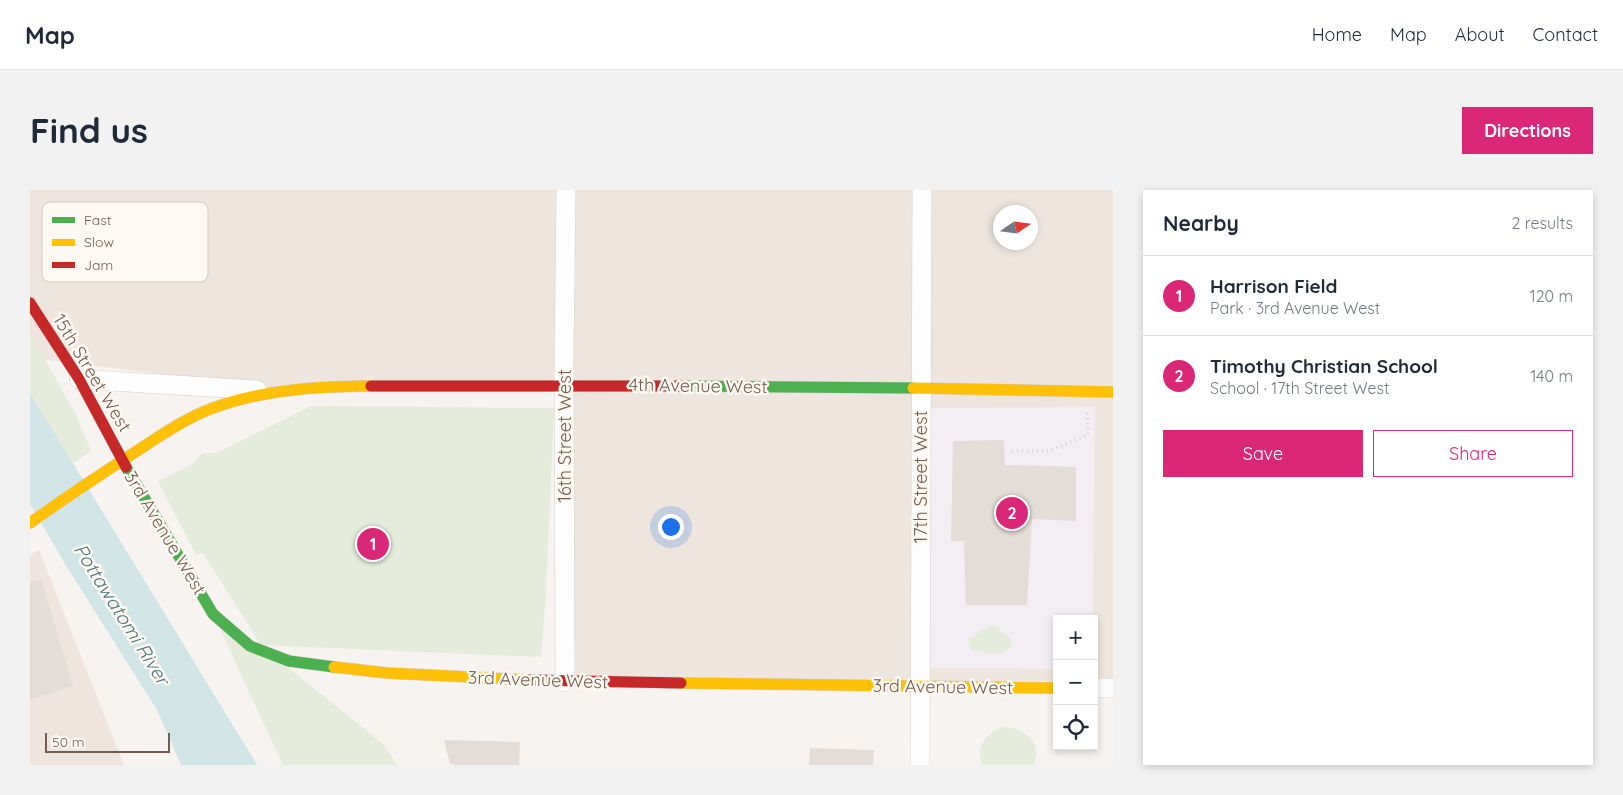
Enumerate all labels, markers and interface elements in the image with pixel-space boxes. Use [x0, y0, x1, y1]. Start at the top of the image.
text: Map [25, 20, 75, 50]
text: Home [1312, 23, 1362, 46]
text: Map [1390, 23, 1427, 46]
text: About [1455, 23, 1505, 46]
text: Contact [1533, 23, 1598, 46]
button: Directions [1462, 107, 1593, 154]
text: Find us [30, 108, 148, 152]
legend [42, 202, 208, 282]
north arrow [993, 205, 1038, 250]
text: Nearby [1163, 210, 1239, 236]
text: Fast [84, 211, 112, 229]
text: 2 results [1511, 213, 1573, 233]
text: Slow [84, 233, 114, 251]
text: Jam [84, 256, 113, 274]
text: Harrison Field [1210, 274, 1337, 298]
text: 1 [1176, 286, 1182, 306]
text: 120 m [1530, 286, 1573, 306]
text: Park · 3rd Avenue West [1210, 298, 1380, 318]
street label: 15th Street West [48, 310, 137, 436]
text: Timothy Christian School [1210, 354, 1438, 378]
text: 2 [1174, 366, 1184, 386]
text: 140 m [1530, 366, 1573, 386]
street label: 16th Street West [553, 369, 576, 503]
street label: 4th Avenue West [628, 373, 768, 398]
text: School · 17th Street West [1210, 378, 1390, 398]
street label: 17th Street West [909, 410, 932, 544]
button: Save [1163, 430, 1363, 477]
button: Share [1373, 430, 1573, 477]
street label: 3rd Avenue West [119, 467, 211, 599]
pin: 2 [996, 494, 1028, 532]
your location [658, 514, 684, 540]
pin: 1 [357, 525, 389, 563]
water label: Pottawatomi River [69, 539, 177, 691]
map controls [1053, 615, 1098, 750]
button: + [1053, 615, 1098, 660]
button: − [1053, 660, 1098, 705]
street label: 3rd Avenue West [468, 666, 608, 693]
street label: 3rd Avenue West [873, 674, 1013, 699]
button: locate [1053, 705, 1098, 750]
scale bar [45, 730, 170, 753]
text: 50 m [52, 733, 85, 751]

